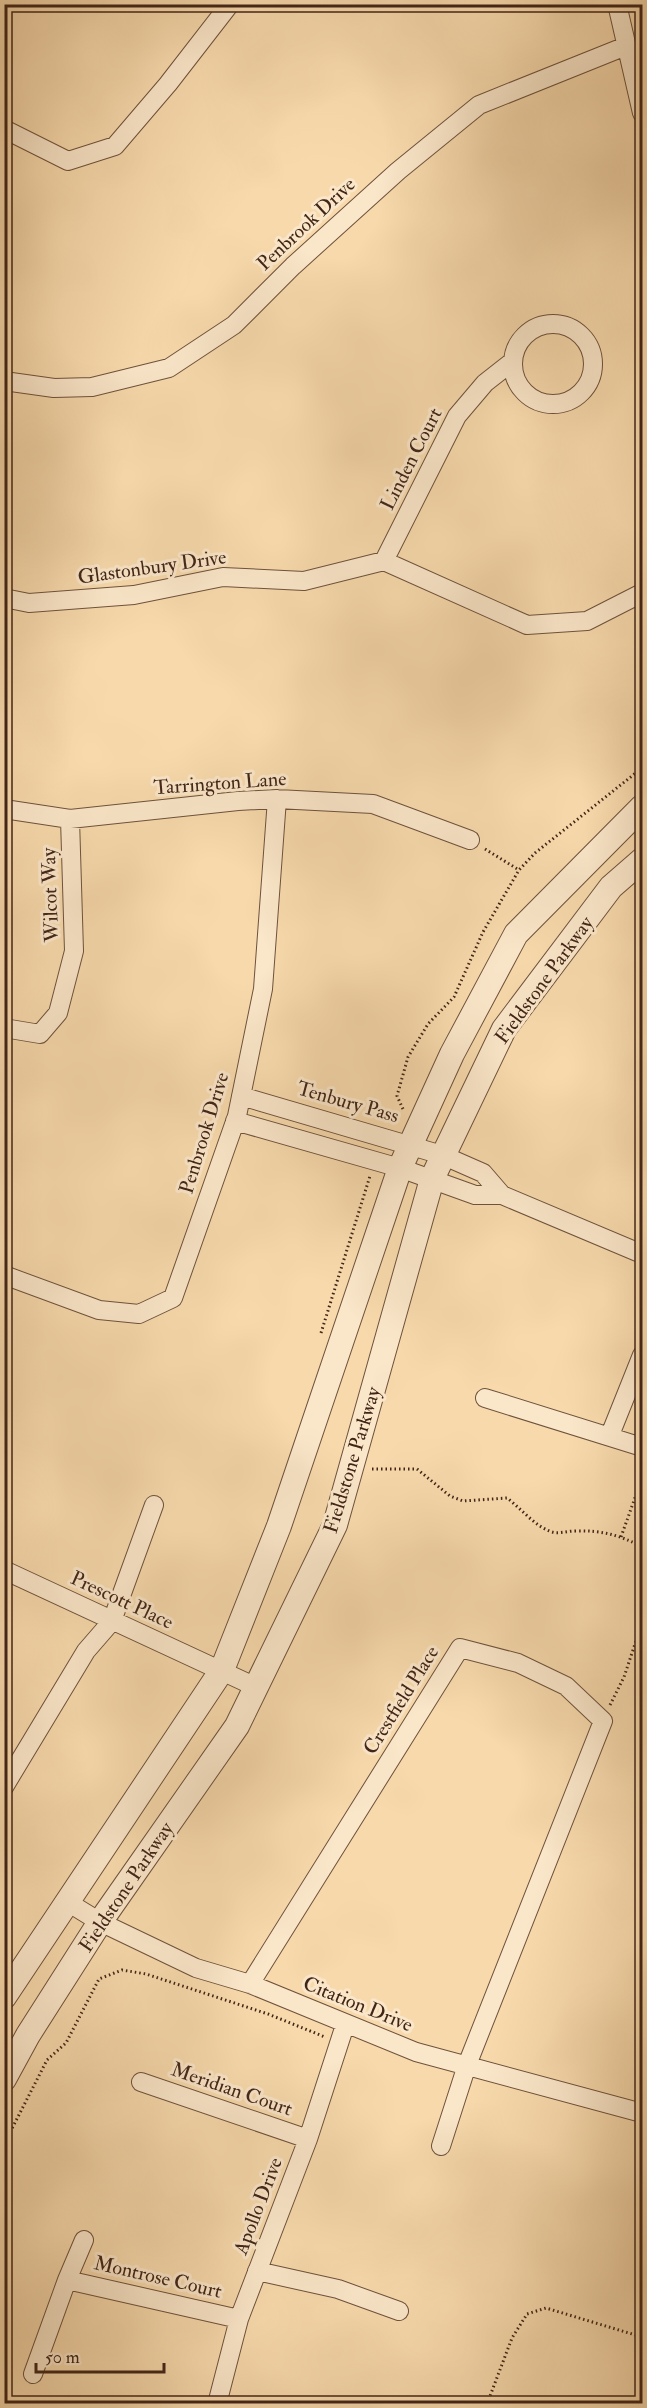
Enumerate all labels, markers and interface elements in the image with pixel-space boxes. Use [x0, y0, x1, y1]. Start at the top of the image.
street label: Penbrook Drive [252, 172, 360, 276]
street label: Linden Court [375, 403, 448, 514]
street label: Glastonbury Drive [76, 544, 228, 590]
street label: Tarrington Lane [153, 766, 287, 800]
street label: Wilcot Way [36, 846, 64, 944]
street label: Fieldstone Parkway [489, 910, 599, 1049]
street label: Penbrook Drive [174, 1069, 234, 1197]
street label: Tenbury Pass [294, 1076, 402, 1128]
street label: Fieldstone Parkway [318, 1383, 387, 1536]
street label: Prescott Place [67, 1565, 177, 1635]
street label: Crestfield Place [358, 1641, 444, 1759]
street label: Fieldstone Parkway [73, 1816, 180, 1957]
street label: Citation Drive [300, 1971, 416, 2037]
street label: Meridian Court [168, 2057, 296, 2122]
street label: Apollo Drive [228, 2154, 289, 2259]
street label: Montrose Court [92, 2250, 225, 2304]
scale bar [36, 2336, 164, 2374]
text: 50 m [45, 2346, 80, 2369]

